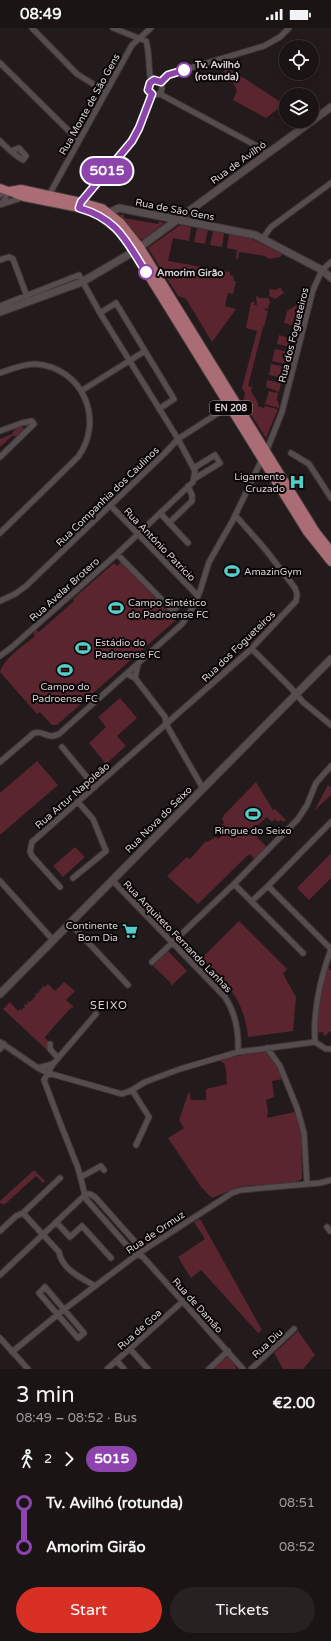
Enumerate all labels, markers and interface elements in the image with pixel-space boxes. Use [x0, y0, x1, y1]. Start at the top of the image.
text: 08:49 [20, 5, 62, 23]
map controls [279, 40, 319, 128]
button: locate [279, 40, 319, 80]
street label: Rua Monte de São Gens [57, 51, 123, 157]
place label: Tv. Avilhó (rotunda) [194, 59, 240, 83]
marker: Tv. Avilhó (rotunda) [176, 62, 192, 78]
button: layers [279, 88, 319, 128]
street label: Rua de Avilhó [209, 139, 269, 187]
line badge: 5015 [79, 158, 135, 184]
text: 5015 [89, 162, 125, 179]
street label: Rua de São Gens [134, 196, 216, 224]
marker: Amorim Girão [138, 264, 154, 280]
place label: Amorim Girão [157, 267, 223, 279]
street label: Rua dos Fogueteiros [276, 286, 312, 384]
road number: EN 208 [210, 401, 252, 415]
street label: Rua Companhia dos Caulinos [54, 444, 162, 549]
place label: Ligamento Cruzado [234, 471, 285, 495]
hospital icon: Ligamento Cruzado [288, 473, 306, 491]
street label: Rua António Patrício [121, 505, 198, 584]
street label: Rua Avelar Brotero [27, 555, 102, 624]
sports icon: AmazinGym [223, 562, 241, 580]
place label: AmazinGym [244, 566, 302, 578]
place label: Campo Sintético do Padroense FC [128, 597, 209, 621]
sports icon: Campo Sintético do Padroense FC [107, 599, 125, 617]
street label: Rua dos Fogueteiros [199, 608, 278, 685]
place label: Estádio do Padroense FC [95, 637, 161, 661]
sports icon: Estádio do Padroense FC [74, 639, 92, 657]
sports icon: Campo do Padroense FC [56, 661, 74, 679]
place label: Campo do Padroense FC [32, 681, 98, 705]
street label: Rua Artur Napoleão [33, 760, 112, 831]
street label: Rua Nova do Seixo [123, 784, 195, 856]
sports icon: Ringue do Seixo [244, 805, 262, 823]
place label: Ringue do Seixo [214, 825, 292, 837]
street label: Rua Arquiteto Fernando Lanhas [120, 878, 234, 995]
place label: Continente Bom Dia [66, 920, 118, 944]
supermarket icon: Continente Bom Dia [121, 922, 139, 940]
district label: SEIXO [90, 999, 128, 1012]
street label: Rua de Ormuz [124, 1209, 187, 1257]
street label: Rua de Damão [169, 1276, 225, 1336]
street label: Rua de Goa [115, 1307, 164, 1353]
street label: Rua Diu [250, 1327, 285, 1361]
text: 3 min [16, 1382, 75, 1408]
text: €2.00 [273, 1394, 315, 1412]
text: 08:49 – 08:52 · Bus [16, 1410, 137, 1426]
icon: walk [16, 1448, 38, 1470]
icon: forward [58, 1448, 80, 1470]
text: 5015 [94, 1450, 129, 1467]
text: 2 [44, 1451, 52, 1467]
text: Tv. Avilhó (rotunda) [46, 1494, 183, 1512]
text: 08:51 [279, 1495, 315, 1511]
text: Amorim Girão [46, 1538, 146, 1556]
text: 08:52 [279, 1539, 315, 1555]
button: Start [16, 1587, 162, 1633]
button: Tickets [170, 1587, 315, 1633]

